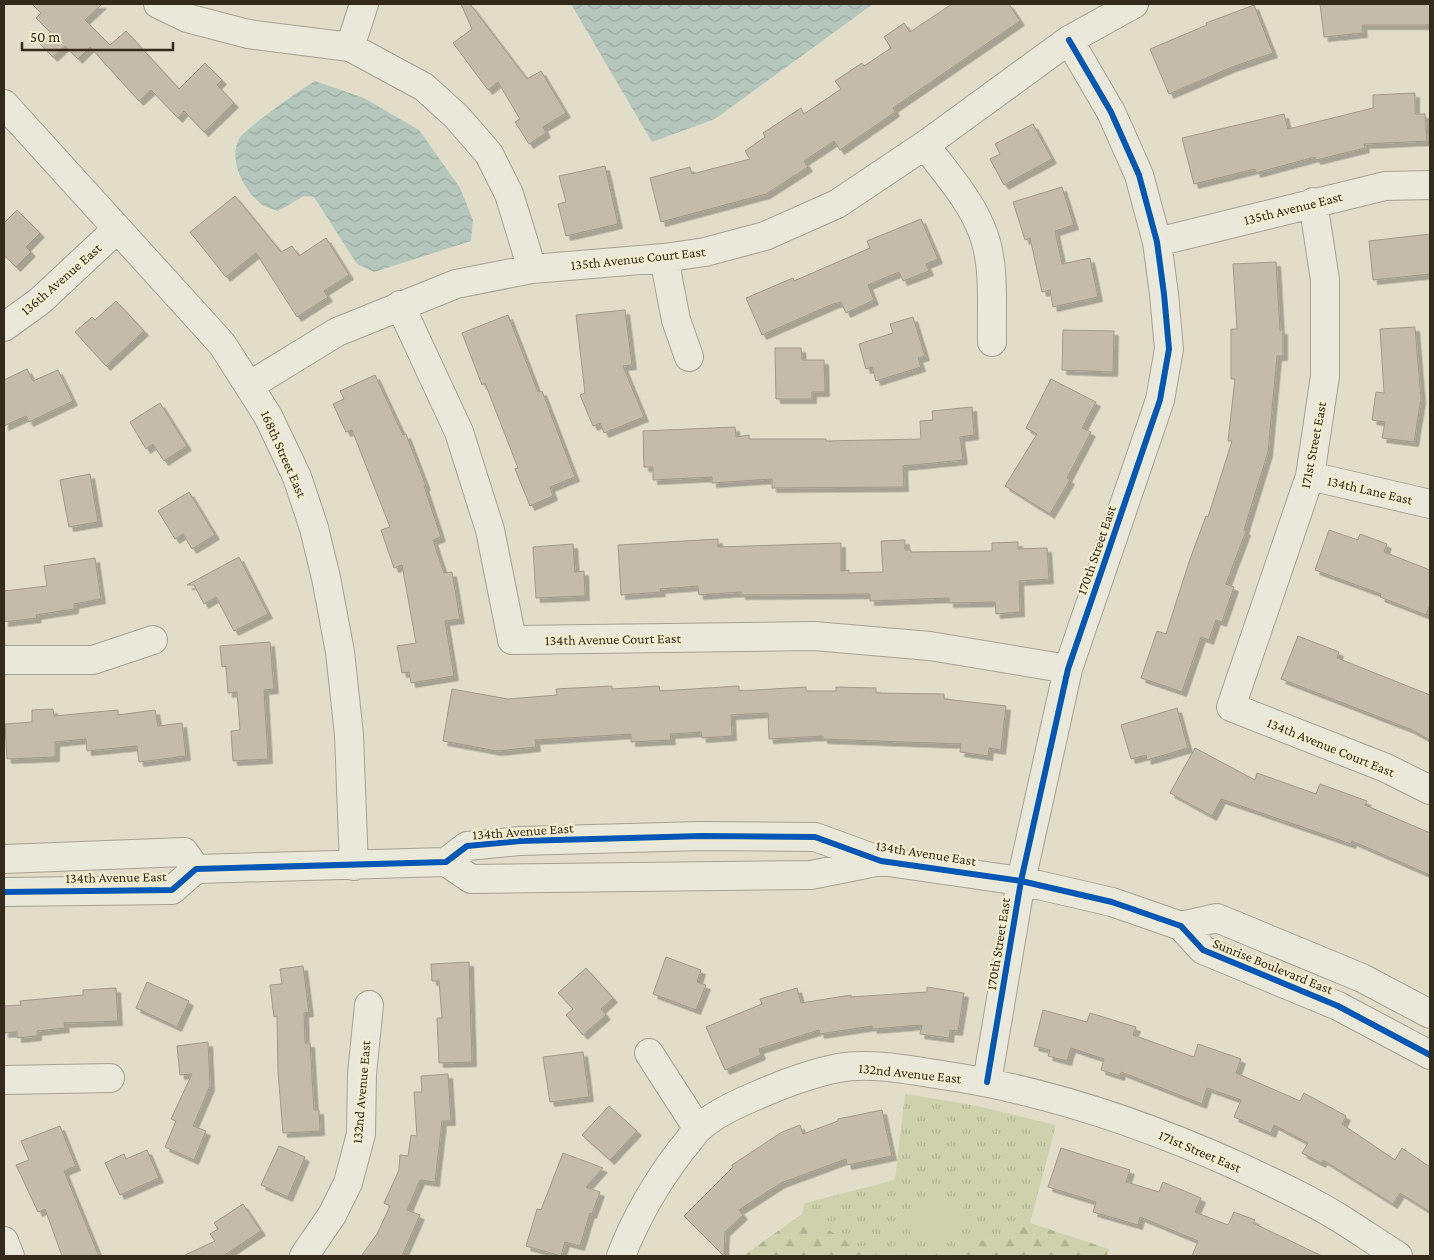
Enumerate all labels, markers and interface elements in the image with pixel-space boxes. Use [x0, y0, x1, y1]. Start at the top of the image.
scale bar [22, 20, 174, 52]
text: 50 m [30, 29, 60, 45]
street label: 135th Avenue East [1242, 188, 1344, 228]
street label: 136th Avenue East [18, 240, 105, 318]
street label: 135th Avenue Court East [570, 243, 707, 273]
street label: 171st Street East [1297, 400, 1329, 490]
street label: 168th Street East [258, 408, 310, 500]
street label: 134th Lane East [1326, 472, 1415, 508]
street label: 170th Street East [1073, 503, 1119, 597]
street label: 134th Avenue Court East [545, 630, 682, 648]
street label: 134th Avenue Court East [1265, 714, 1397, 780]
street label: 134th Avenue East [472, 819, 574, 843]
street label: 134th Avenue East [875, 837, 978, 869]
street label: 134th Avenue East [65, 868, 167, 886]
street label: 170th Street East [983, 896, 1013, 991]
street label: Sunrise Boulevard East [1211, 935, 1336, 998]
street label: 132nd Avenue East [349, 1039, 374, 1144]
street label: 132nd Avenue East [858, 1060, 963, 1086]
street label: 171st Street East [1156, 1126, 1244, 1176]

